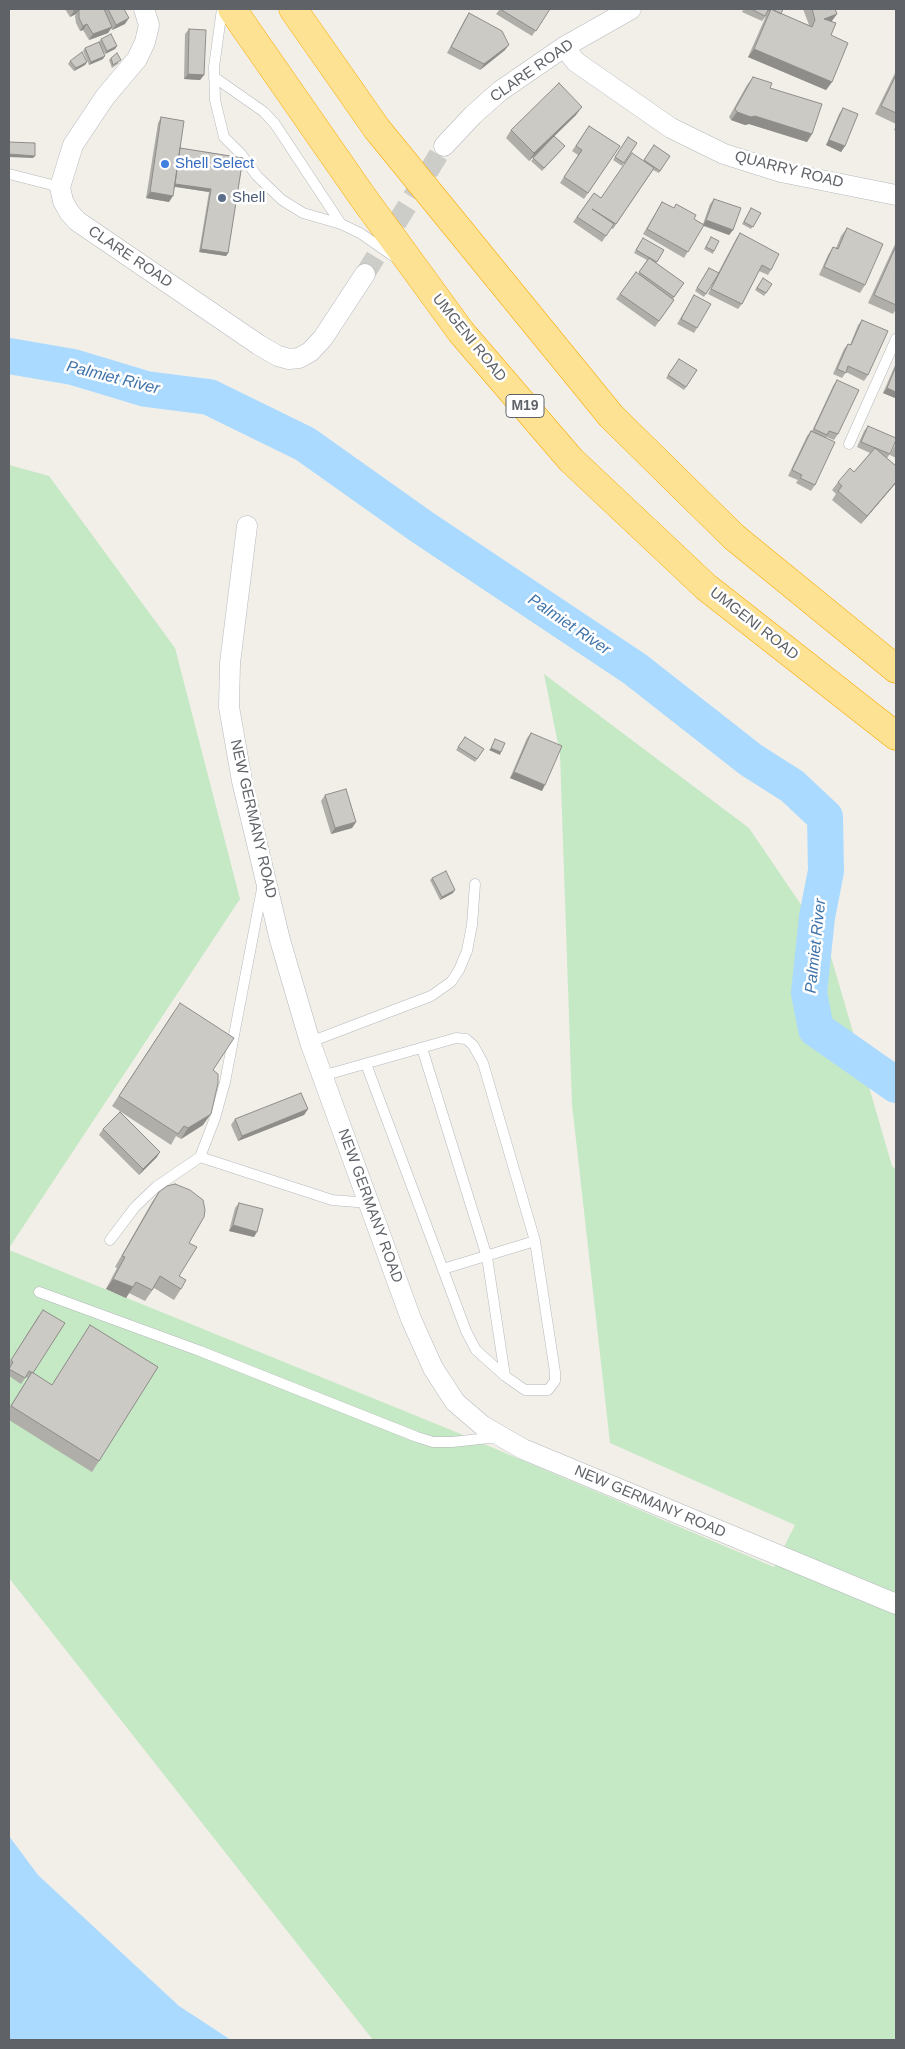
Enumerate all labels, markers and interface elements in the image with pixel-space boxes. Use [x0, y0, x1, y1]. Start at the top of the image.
street label: CLARE ROAD [487, 36, 577, 106]
street label: QUARRY ROAD [733, 148, 845, 192]
place label: Shell Select [175, 155, 254, 173]
marker: Shell Select [159, 158, 171, 170]
place label: Shell [232, 189, 265, 207]
marker: Shell [216, 192, 228, 204]
street label: CLARE ROAD [85, 222, 175, 292]
street label: UMGENI ROAD [428, 291, 510, 385]
water label: Palmiet River [65, 357, 161, 399]
road number: M19 [506, 394, 544, 418]
street label: UMGENI ROAD [706, 584, 802, 664]
water label: Palmiet River [524, 590, 614, 660]
street label: NEW GERMANY ROAD [226, 738, 280, 900]
water label: Palmiet River [801, 898, 831, 994]
street label: NEW GERMANY ROAD [334, 1127, 406, 1285]
street label: NEW GERMANY ROAD [572, 1462, 728, 1542]

